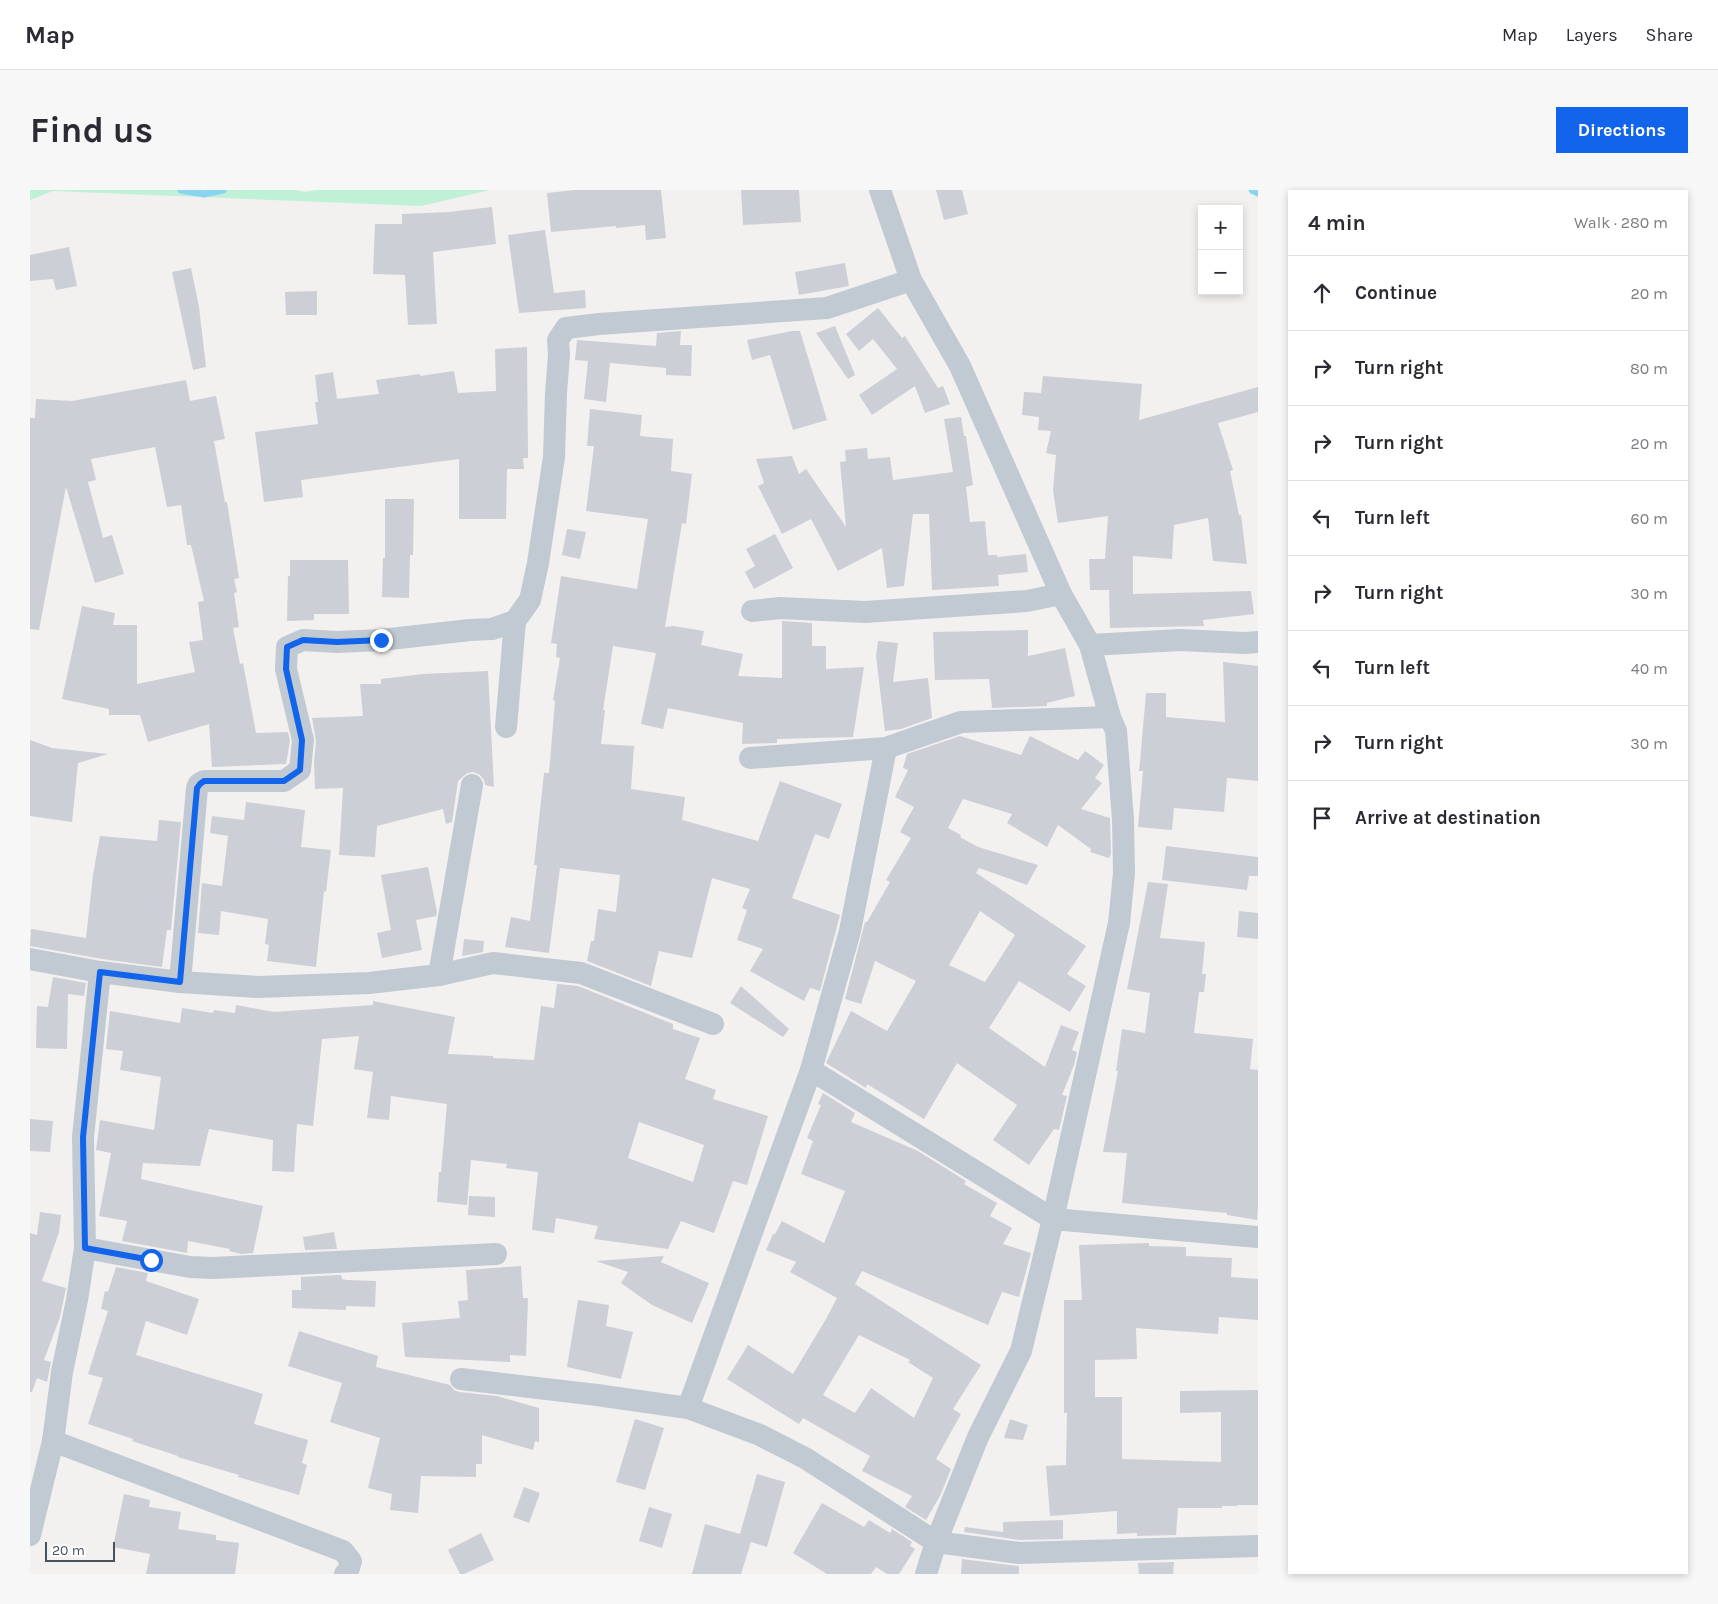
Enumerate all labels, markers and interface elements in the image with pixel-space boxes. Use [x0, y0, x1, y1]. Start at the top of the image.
text: Map [25, 21, 75, 49]
text: Map [1502, 24, 1538, 46]
text: Layers [1566, 24, 1618, 46]
text: Share [1646, 24, 1693, 46]
button: Directions [1556, 107, 1688, 153]
text: Find us [30, 110, 153, 151]
map controls [1198, 205, 1243, 295]
button: + [1198, 205, 1243, 250]
text: 4 min [1308, 211, 1366, 235]
text: Walk · 280 m [1574, 213, 1668, 232]
button: − [1198, 250, 1243, 295]
icon: ahead [1308, 279, 1336, 307]
text: Continue [1355, 282, 1437, 304]
text: 20 m [1630, 284, 1668, 303]
icon: right [1308, 354, 1336, 382]
text: Turn right [1355, 357, 1444, 379]
text: 80 m [1630, 359, 1668, 378]
icon: right [1308, 429, 1336, 457]
text: Turn right [1355, 432, 1444, 454]
text: 20 m [1630, 434, 1668, 453]
icon: left [1308, 504, 1336, 532]
text: Turn left [1355, 507, 1430, 529]
text: 60 m [1631, 509, 1668, 528]
icon: right [1308, 579, 1336, 607]
text: Turn right [1355, 582, 1444, 604]
text: 30 m [1630, 584, 1668, 603]
route end [370, 629, 393, 652]
icon: left [1308, 654, 1336, 682]
text: Turn left [1355, 657, 1430, 679]
text: 40 m [1631, 659, 1668, 678]
icon: right [1308, 729, 1336, 757]
text: Turn right [1355, 732, 1444, 754]
text: 30 m [1630, 734, 1668, 753]
icon: arrive [1308, 804, 1336, 832]
text: Arrive at destination [1355, 807, 1541, 829]
route start [140, 1249, 163, 1272]
scale bar [45, 1539, 115, 1562]
text: 20 m [52, 1542, 85, 1559]

